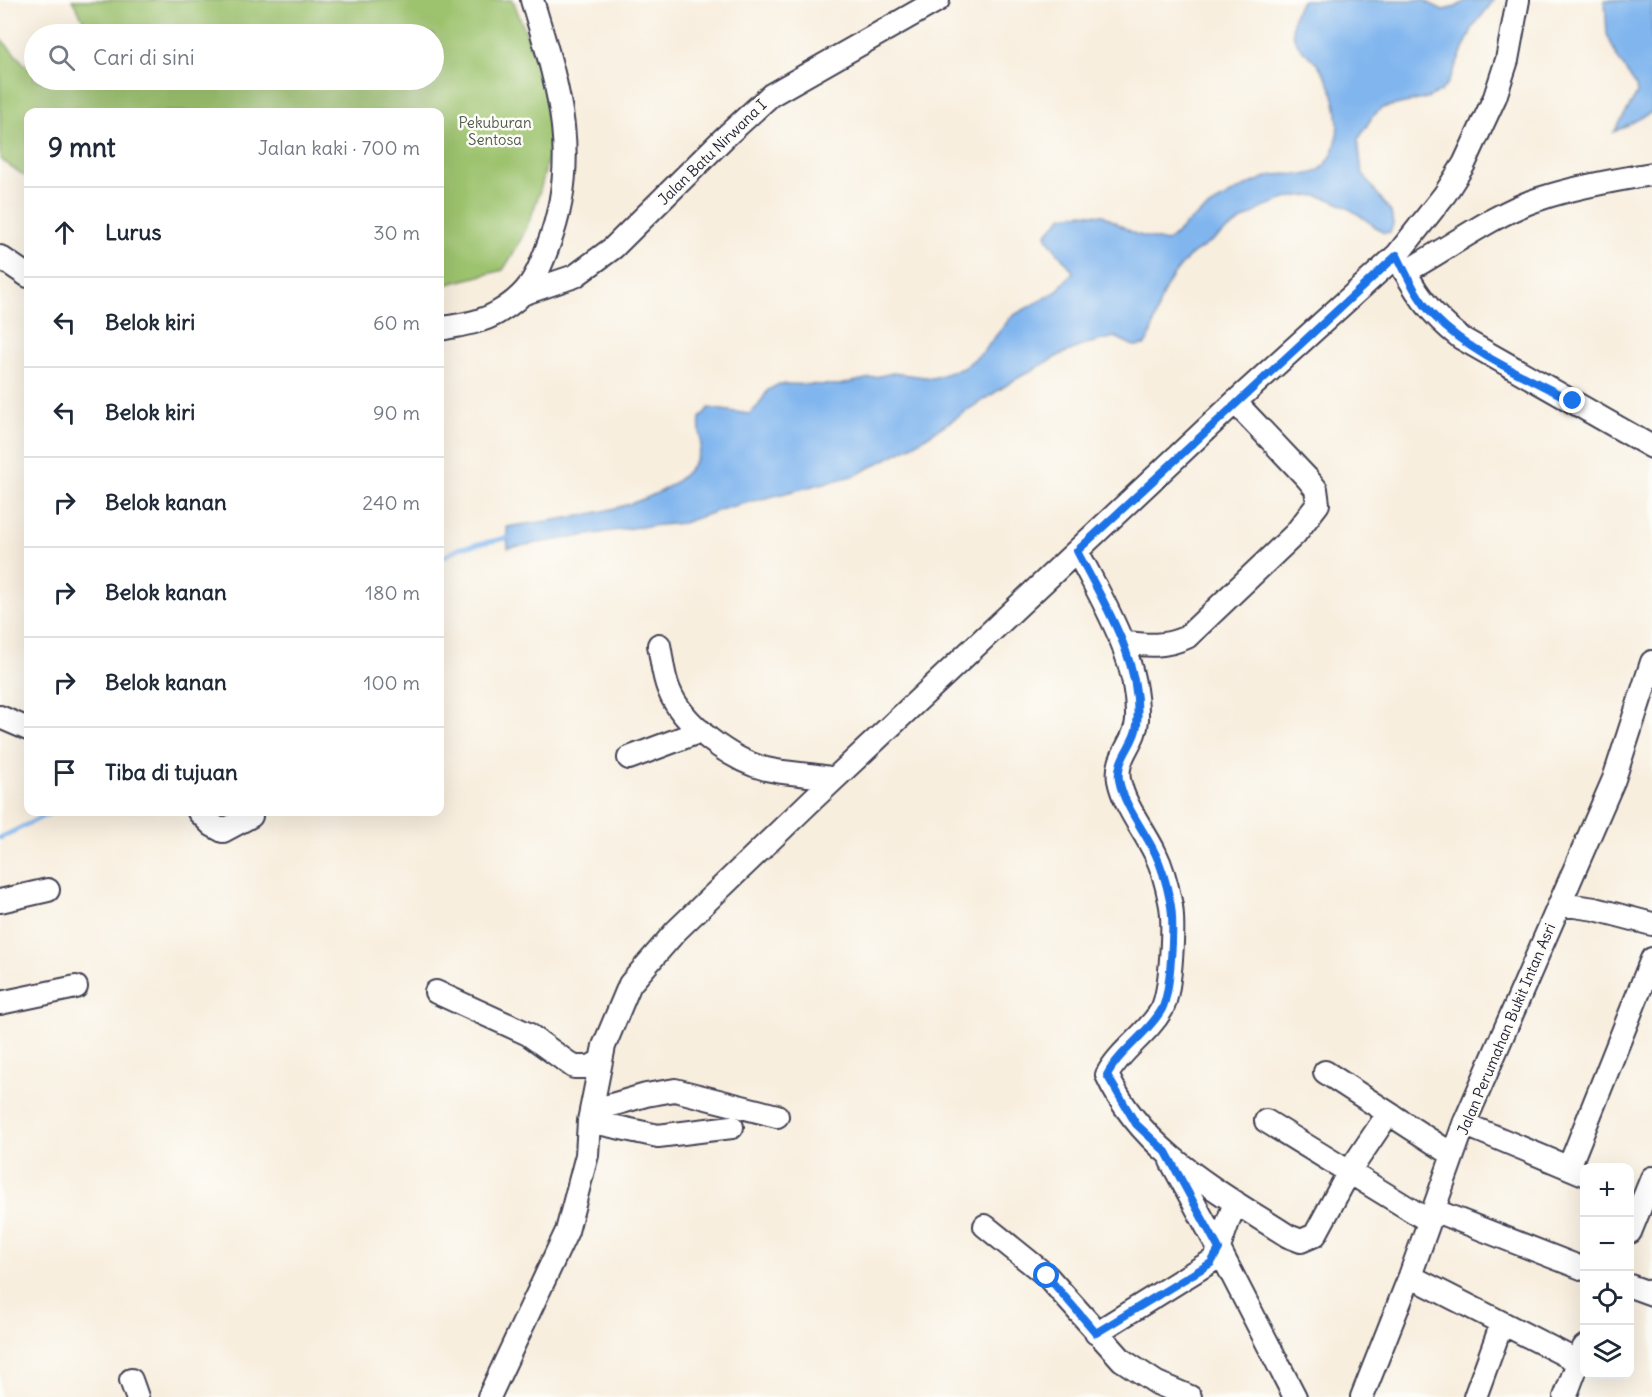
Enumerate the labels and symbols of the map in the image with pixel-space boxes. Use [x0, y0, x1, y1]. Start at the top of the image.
street label: Jalan Batu Nirwana I [654, 95, 770, 209]
park label: Pekuburan Sentosa [458, 113, 532, 149]
route end [1559, 387, 1585, 413]
street label: Jalan Perumahan Bukit Intan Asri [1453, 920, 1559, 1138]
route start [1033, 1262, 1059, 1288]

